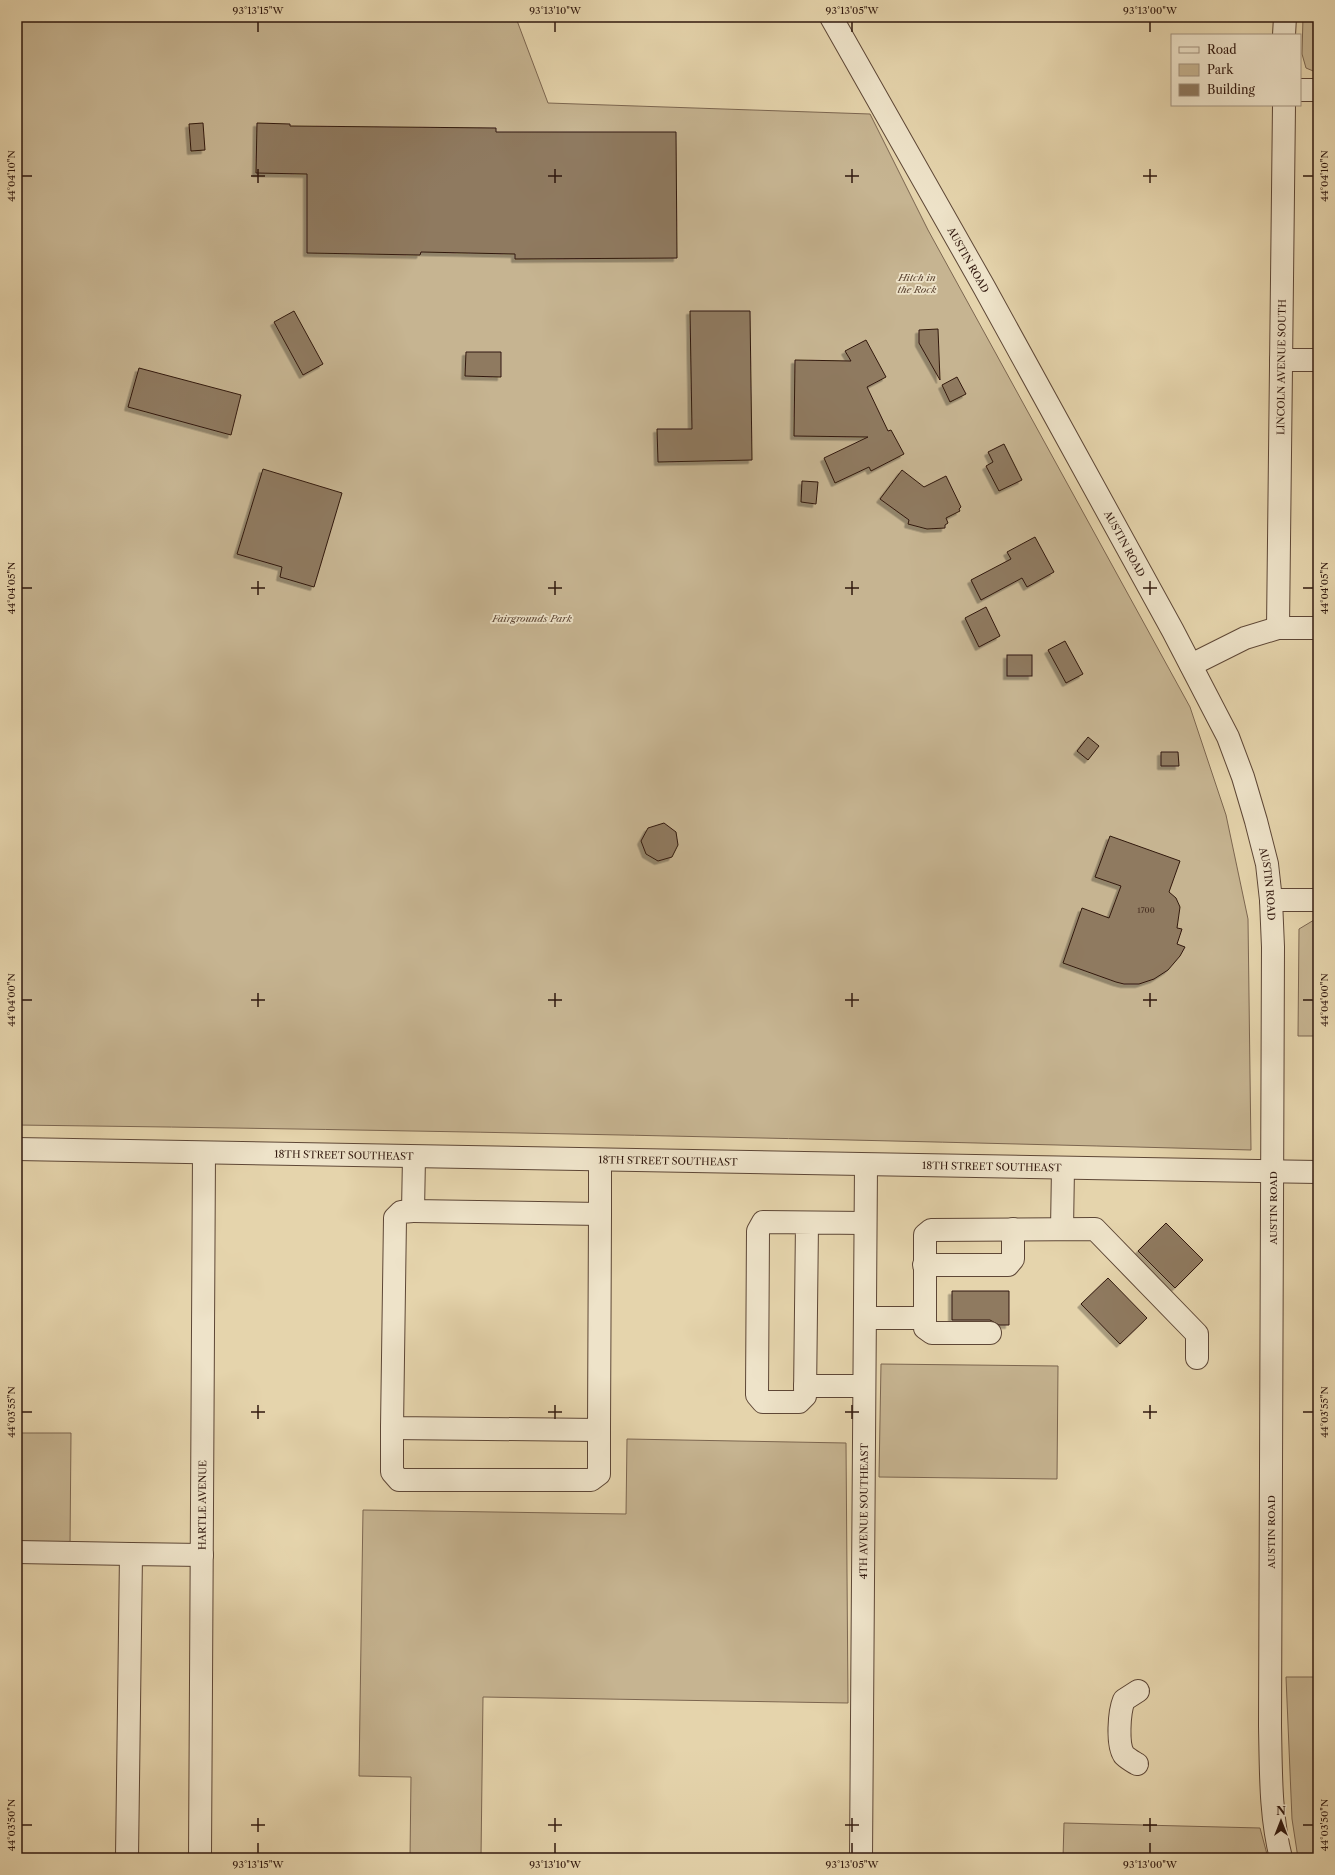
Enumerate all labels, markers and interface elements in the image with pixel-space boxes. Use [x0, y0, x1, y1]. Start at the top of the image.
text: 93°13'15"W [233, 4, 284, 17]
text: 93°13'10"W [529, 4, 582, 17]
text: 93°13'05"W [826, 4, 880, 17]
text: 93°13'00"W [1123, 4, 1178, 17]
legend [1171, 34, 1301, 106]
text: Road [1207, 42, 1237, 57]
text: Park [1207, 62, 1234, 77]
text: Building [1207, 82, 1255, 97]
text: 44°04'10"N [5, 150, 18, 202]
text: 44°04'10"N [1318, 150, 1331, 202]
street label: AUSTIN ROAD [944, 224, 992, 295]
park label: Hitch in the Rock [897, 271, 937, 296]
street label: LINCOLN AVENUE SOUTH [1274, 299, 1289, 435]
street label: AUSTIN ROAD [1101, 507, 1148, 579]
text: 44°04'05"N [5, 562, 18, 614]
text: 44°04'05"N [1318, 562, 1331, 614]
park label: Fairgrounds Park [491, 612, 573, 625]
street label: AUSTIN ROAD [1256, 845, 1278, 921]
house number: 1700 [1137, 905, 1155, 915]
text: 44°04'00"N [5, 973, 18, 1027]
text: 44°04'00"N [1318, 973, 1331, 1027]
street label: 18TH STREET SOUTHEAST [274, 1148, 414, 1163]
street label: 18TH STREET SOUTHEAST [598, 1153, 738, 1169]
street label: 18TH STREET SOUTHEAST [922, 1159, 1062, 1174]
street label: AUSTIN ROAD [1267, 1171, 1280, 1246]
text: 44°03'55"N [5, 1386, 18, 1438]
text: 44°03'55"N [1318, 1386, 1331, 1438]
street label: 4TH AVENUE SOUTHEAST [857, 1442, 871, 1579]
street label: HARTLE AVENUE [196, 1460, 209, 1550]
street label: AUSTIN ROAD [1265, 1495, 1278, 1570]
text: 44°03'50"N [5, 1799, 18, 1851]
text: 44°03'50"N [1318, 1799, 1331, 1851]
north arrow [1261, 1801, 1301, 1841]
text: N [1276, 1804, 1286, 1818]
text: 93°13'15"W [233, 1858, 284, 1871]
text: 93°13'10"W [529, 1858, 582, 1871]
text: 93°13'05"W [826, 1858, 880, 1871]
text: 93°13'00"W [1123, 1858, 1178, 1871]

